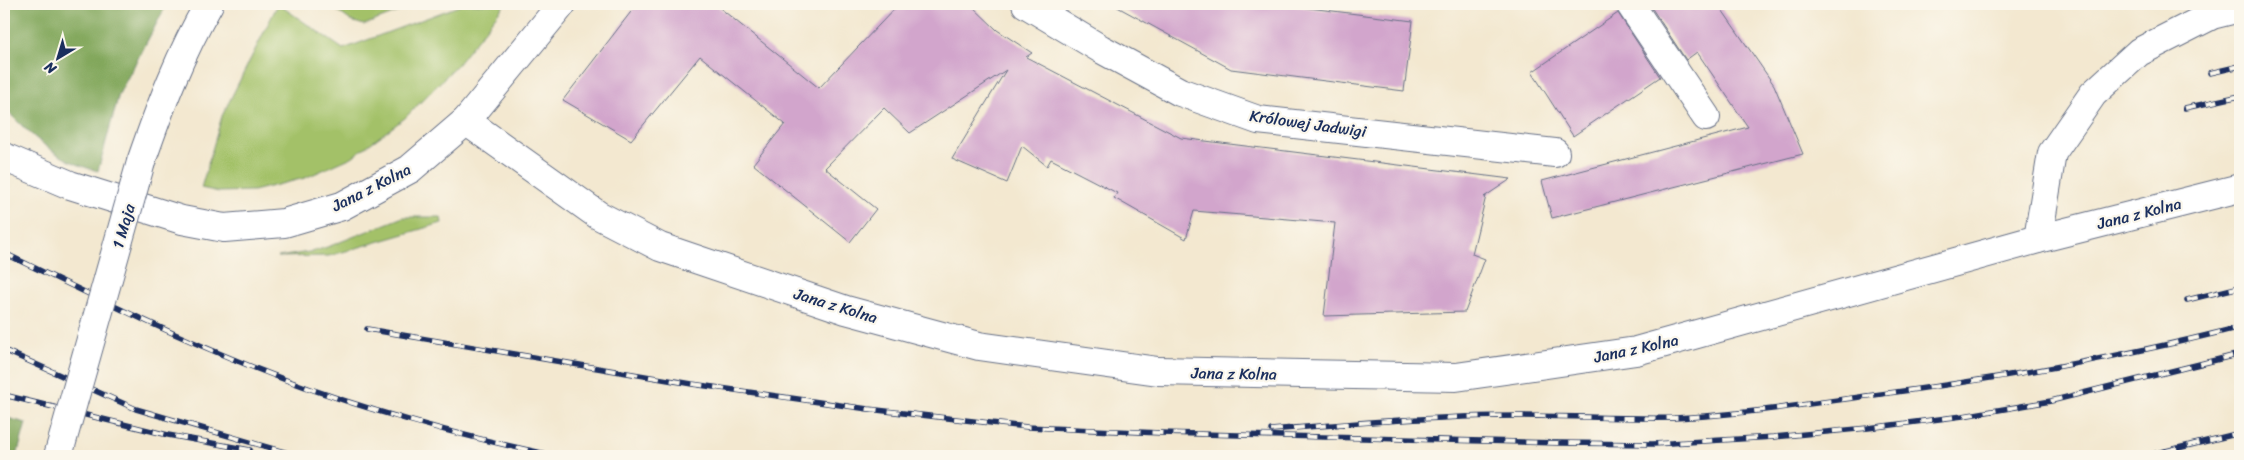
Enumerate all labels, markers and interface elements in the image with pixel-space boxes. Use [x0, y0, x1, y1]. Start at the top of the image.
north arrow [32, 32, 82, 82]
text: N [39, 55, 63, 81]
street label: Królowej Jadwigi [1248, 101, 1369, 146]
street label: Jana z Kolna [325, 155, 416, 220]
street label: Jana z Kolna [2093, 189, 2184, 238]
street label: 1 Maja [103, 199, 144, 252]
street label: Jana z Kolna [790, 279, 881, 332]
street label: Jana z Kolna [1590, 325, 1681, 372]
street label: Jana z Kolna [1190, 358, 1277, 389]

